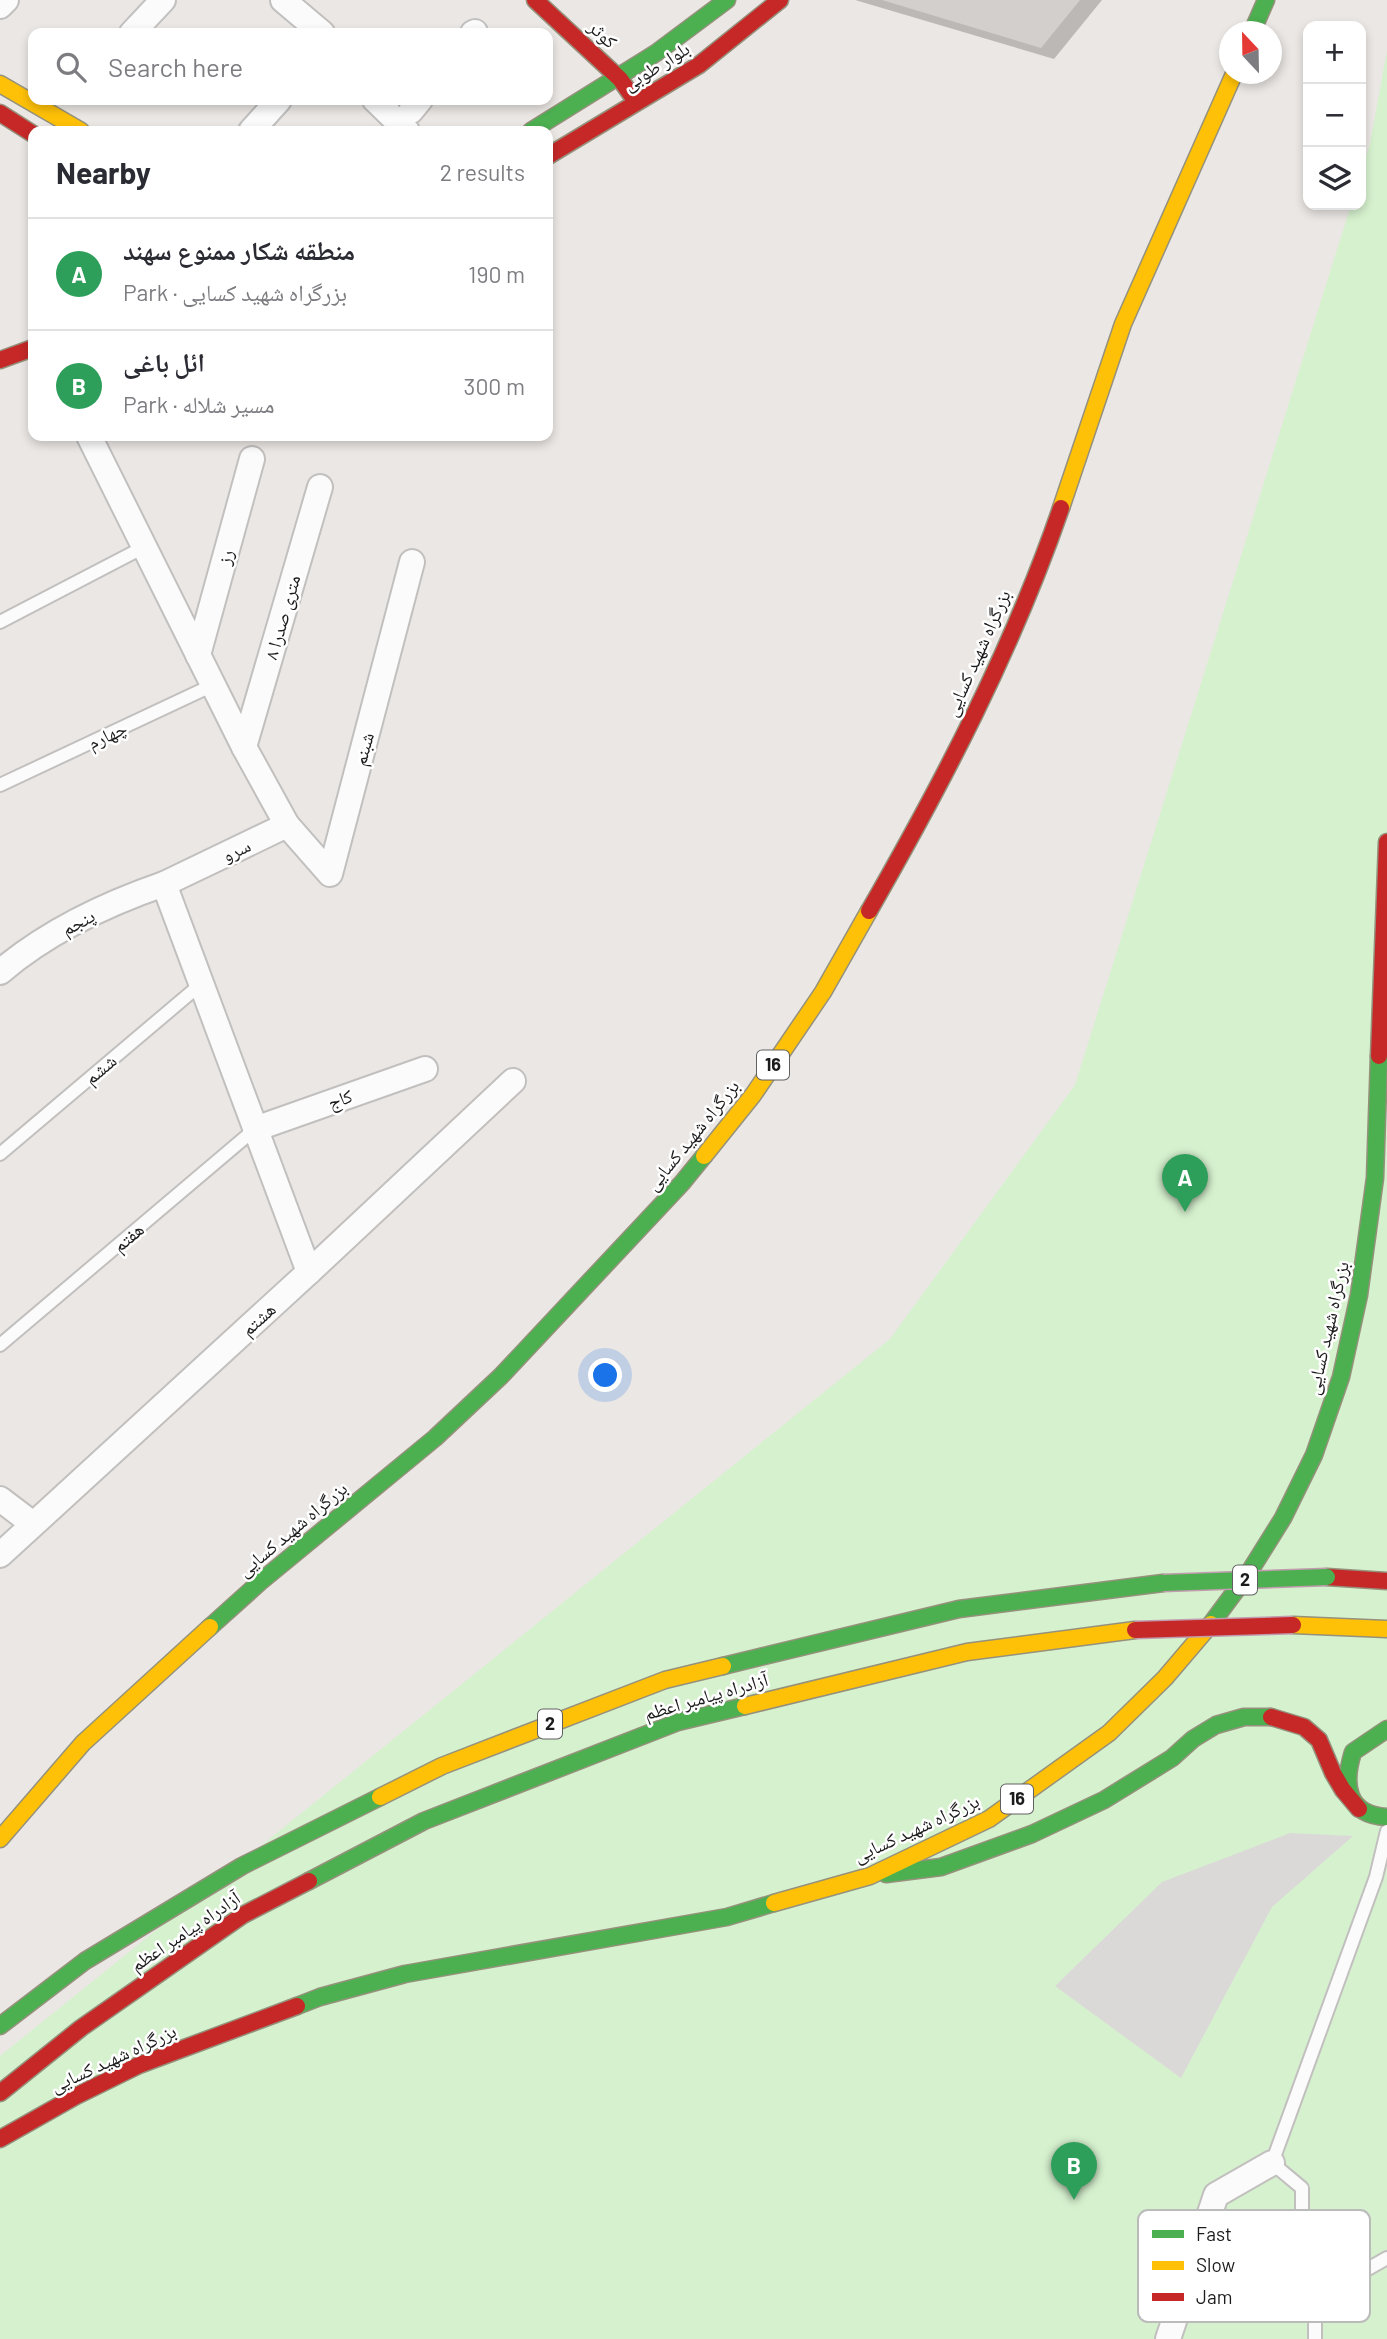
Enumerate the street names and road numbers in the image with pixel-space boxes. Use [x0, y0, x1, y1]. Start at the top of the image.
street label: کوثر [583, 14, 623, 53]
street label: بلوار طوبی [618, 36, 694, 96]
street label: رز [211, 547, 238, 568]
street label: ۸ متری صدرا [258, 572, 306, 662]
street label: بزرگراه شهید کسایی [938, 586, 1016, 720]
street label: چهارم [83, 716, 131, 756]
street label: شبنم [347, 730, 380, 769]
street label: سرو [218, 833, 254, 867]
street label: پنجم [57, 903, 99, 942]
street label: ششم [79, 1049, 122, 1090]
road number: 16 [757, 1050, 789, 1080]
street label: بزرگراه شهید کسایی [640, 1075, 744, 1195]
street label: کاج [324, 1083, 356, 1115]
street label: هفتم [107, 1217, 149, 1258]
street label: بزرگراه شهید کسایی [1300, 1259, 1354, 1397]
street label: هشتم [235, 1297, 281, 1342]
street label: بزرگراه شهید کسایی [232, 1476, 352, 1582]
road number: 2 [1233, 1566, 1257, 1595]
street label: آزادراه پیامبر اعظم [641, 1667, 772, 1726]
road number: 2 [538, 1709, 562, 1738]
road number: 16 [1001, 1784, 1033, 1814]
street label: بزرگراه شهید کسایی [849, 1788, 983, 1868]
street label: آزادراه پیامبر اعظم [125, 1885, 246, 1977]
street label: بزرگراه شهید کسایی [46, 2018, 180, 2098]

